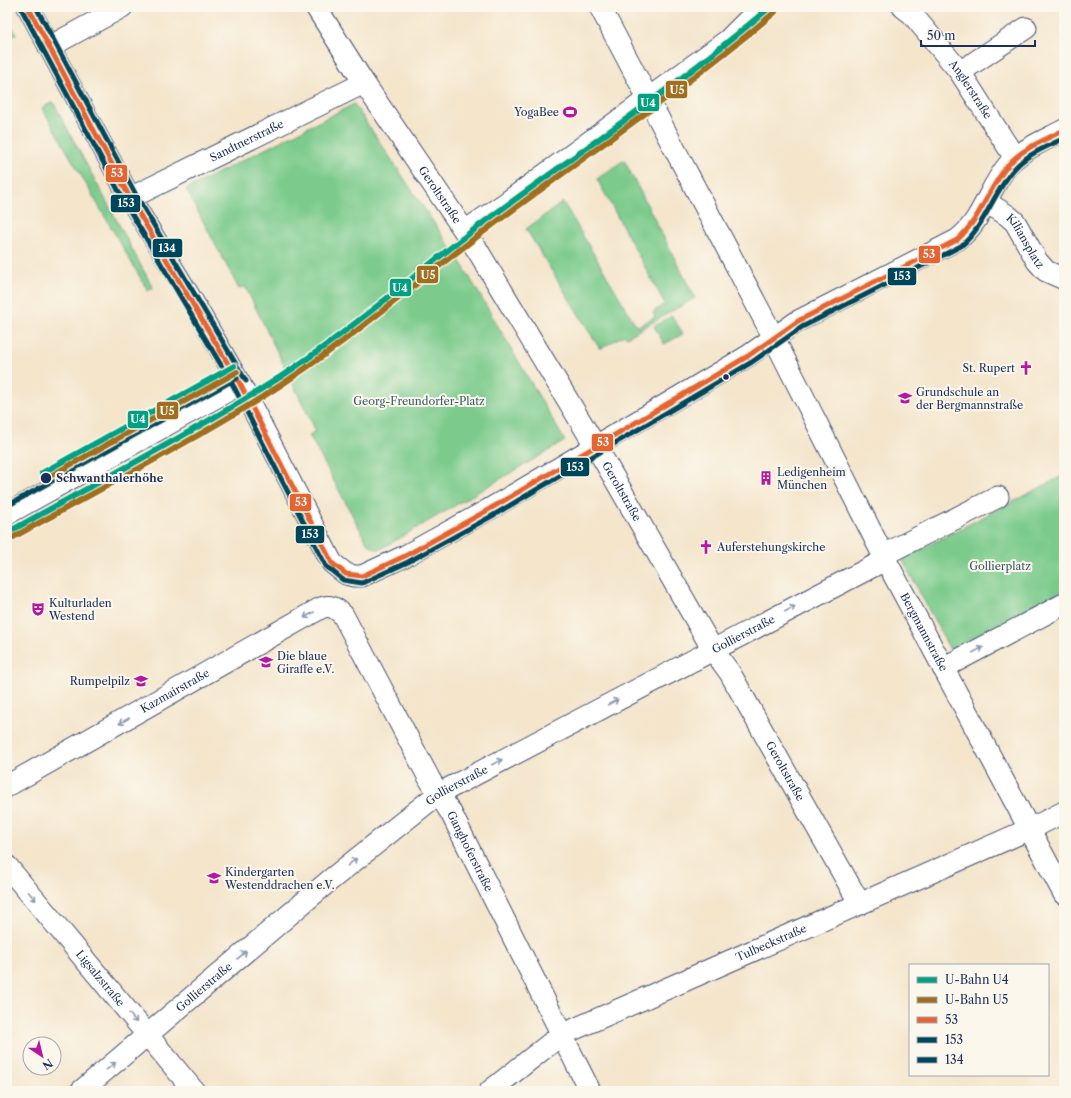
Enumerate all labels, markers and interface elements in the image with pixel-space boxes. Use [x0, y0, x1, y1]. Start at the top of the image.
scale bar [921, 22, 1035, 48]
text: 50 m [927, 28, 956, 43]
street label: Anglerstraße [945, 56, 995, 121]
line badge: U5 [665, 80, 688, 99]
text: U5 [669, 83, 685, 97]
line badge: U4 [637, 93, 660, 112]
text: U4 [640, 96, 656, 110]
sports icon: YogaBee [562, 104, 578, 120]
place label: YogaBee [513, 105, 559, 119]
street label: Sandtnerstraße [208, 117, 286, 165]
street label: Geroltstraße [415, 163, 464, 226]
line badge: 53 [105, 164, 128, 183]
text: 53 [111, 166, 123, 180]
line badge: 153 [110, 194, 141, 213]
text: 153 [117, 196, 135, 210]
street label: Kiliansplatz [1004, 211, 1048, 272]
line badge: 134 [152, 238, 183, 258]
text: 134 [158, 241, 176, 255]
line badge: 53 [918, 245, 941, 264]
text: 53 [923, 247, 935, 261]
line badge: U5 [416, 265, 439, 284]
line badge: 153 [887, 267, 917, 286]
text: U5 [420, 268, 436, 282]
text: 153 [893, 269, 911, 283]
line badge: U4 [389, 278, 412, 297]
text: U4 [392, 281, 408, 295]
church icon: St. Rupert [1018, 360, 1034, 376]
place label: St. Rupert [962, 361, 1015, 375]
unlabelled marker [721, 372, 731, 382]
place label: Grundschule an der Bergmannstraße [916, 385, 1023, 412]
school or university icon: Grundschule an der Bergmannstraße [897, 390, 913, 406]
park label: Georg-Freundorfer-Platz [353, 394, 485, 408]
line badge: U5 [156, 401, 179, 420]
text: U5 [159, 404, 175, 418]
line badge: U4 [127, 410, 149, 429]
text: U4 [130, 412, 146, 426]
line badge: 53 [591, 433, 614, 452]
text: 53 [597, 435, 609, 449]
line badge: 153 [560, 457, 590, 477]
street label: Geroltstraße [599, 459, 644, 524]
text: 153 [566, 460, 584, 474]
place label: Ledigenheim München [777, 465, 847, 492]
building icon: Ledigenheim München [758, 470, 774, 486]
marker: Schwanthalerhöhe [39, 471, 53, 485]
place label: Schwanthalerhöhe [56, 471, 164, 485]
line badge: 53 [289, 493, 312, 512]
text: 53 [295, 495, 307, 509]
line badge: 153 [295, 525, 325, 544]
text: 153 [301, 527, 319, 541]
church icon: Auferstehungskirche [698, 539, 714, 555]
place label: Auferstehungskirche [716, 540, 825, 554]
park label: Gollierplatz [969, 559, 1031, 573]
street label: Bergmannstraße [897, 590, 951, 674]
place label: Kulturladen Westend [48, 596, 112, 623]
theatre icon: Kulturladen Westend [30, 601, 46, 617]
one-way arrow [784, 605, 796, 613]
one-way arrow [303, 611, 315, 619]
street label: Gollierstraße [709, 612, 777, 656]
one-way arrow [972, 646, 984, 653]
place label: Die blaue Giraffe e.V. [277, 649, 334, 676]
school or university icon: Die blaue Giraffe e.V. [258, 654, 274, 670]
street label: Kazmairstraße [138, 666, 212, 716]
school or university icon: Rumpelpilz [133, 673, 149, 689]
place label: Rumpelpilz [70, 674, 130, 688]
one-way arrow [607, 698, 619, 705]
one-way arrow [118, 717, 130, 725]
street label: Geroltstraße [763, 739, 807, 803]
one-way arrow [491, 758, 503, 765]
street label: Gollierstraße [423, 762, 490, 808]
street label: Ganghoferstraße [444, 808, 496, 894]
one-way arrow [347, 858, 358, 867]
place label: Kindergarten Westenddrachen e.V. [224, 865, 335, 892]
school or university icon: Kindergarten Westenddrachen e.V. [206, 870, 222, 886]
one-way arrow [27, 891, 36, 901]
street label: Tulbeckstraße [734, 921, 809, 964]
street label: Ligsalzstraße [73, 947, 128, 1009]
one-way arrow [237, 951, 248, 960]
street label: Gollierstraße [173, 959, 235, 1015]
legend [909, 964, 1049, 1076]
text: U-Bahn U4 [945, 972, 1009, 987]
text: U-Bahn U5 [945, 992, 1008, 1007]
one-way arrow [128, 1012, 137, 1023]
text: 53 [945, 1012, 958, 1027]
text: 153 [945, 1032, 963, 1047]
north arrow [22, 1036, 62, 1076]
text: 134 [945, 1052, 964, 1067]
text: N [39, 1056, 56, 1073]
one-way arrow [106, 1062, 116, 1071]

